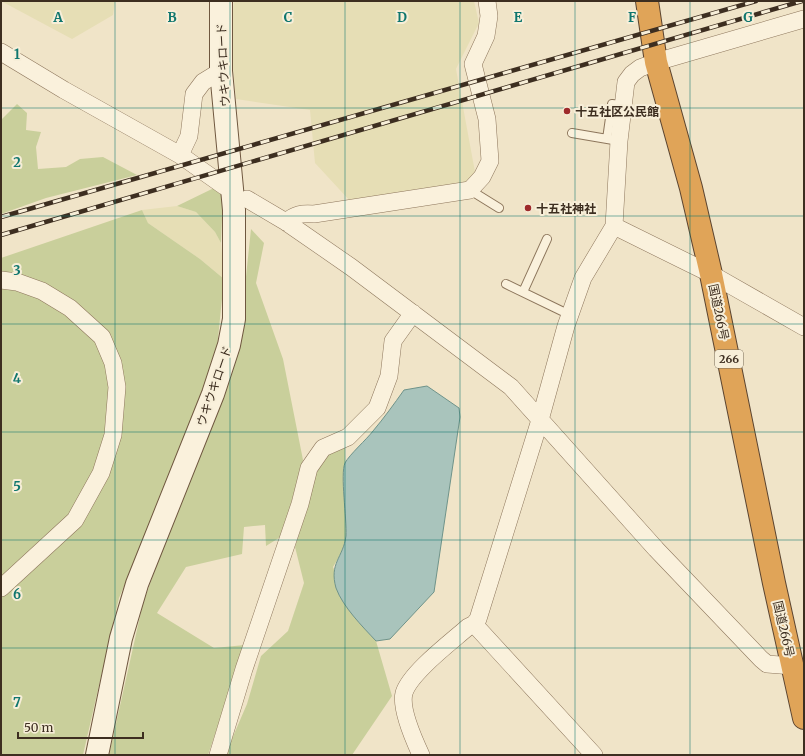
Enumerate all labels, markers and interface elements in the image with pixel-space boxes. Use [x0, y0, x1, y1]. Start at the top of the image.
text: A [52, 9, 63, 26]
text: B [167, 9, 177, 26]
text: C [284, 9, 293, 26]
text: D [397, 9, 407, 26]
text: E [514, 9, 523, 26]
text: F [628, 9, 636, 26]
text: G [743, 9, 753, 26]
street label: ウキウキロード [213, 23, 233, 107]
text: 1 [14, 46, 20, 63]
place label: 十五社区公民館 [575, 104, 659, 119]
marker: 十五社区公民館 [562, 106, 572, 116]
text: 2 [13, 154, 21, 171]
place label: 十五社神社 [536, 201, 596, 216]
marker: 十五社神社 [523, 203, 533, 213]
text: 3 [13, 262, 21, 279]
street label: 国道266号 [706, 282, 732, 342]
street label: ウキウキロード [193, 344, 235, 428]
road number: 266 [715, 350, 743, 368]
text: 4 [13, 370, 22, 387]
text: 5 [13, 478, 21, 495]
text: 6 [13, 586, 21, 603]
street label: 国道266号 [770, 599, 798, 659]
text: 7 [13, 694, 21, 711]
scale bar [18, 714, 143, 740]
text: 50 m [24, 720, 53, 735]

